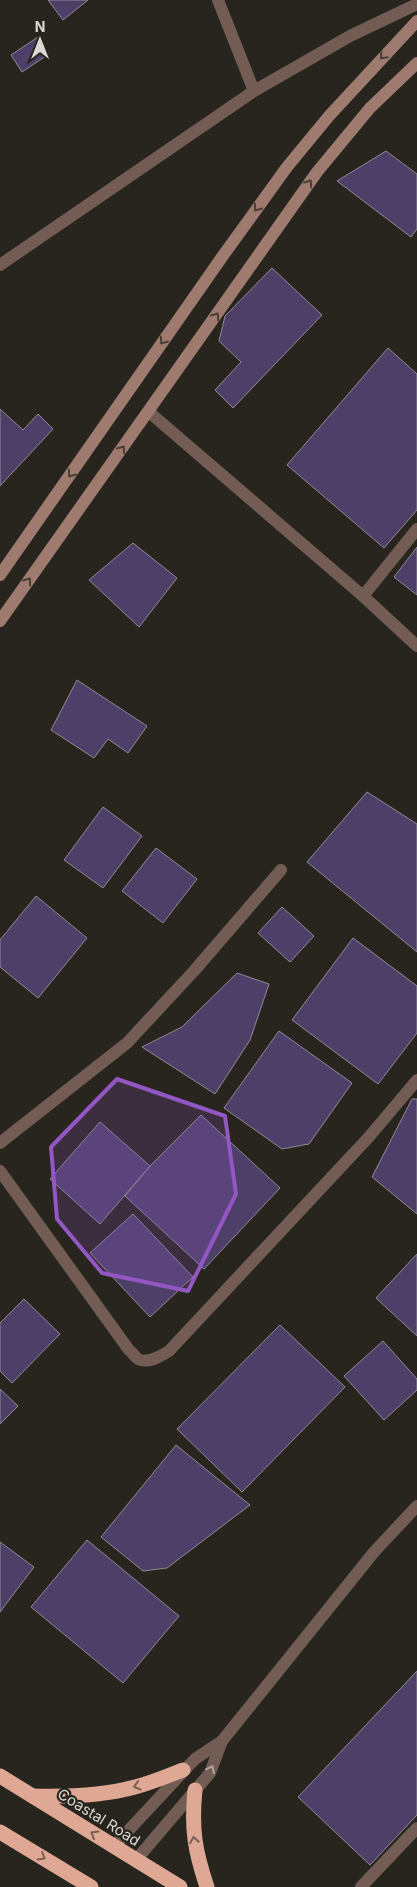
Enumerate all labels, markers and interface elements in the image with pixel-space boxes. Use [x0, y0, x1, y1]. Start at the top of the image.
north arrow [15, 15, 65, 65]
text: N [35, 18, 45, 35]
one-way arrow [380, 51, 389, 60]
one-way arrow [303, 179, 312, 189]
one-way arrow [254, 202, 263, 212]
one-way arrow [210, 312, 219, 322]
one-way arrow [160, 336, 170, 345]
one-way arrow [116, 445, 125, 455]
one-way arrow [68, 469, 77, 478]
one-way arrow [22, 578, 31, 587]
one-way arrow [205, 1765, 215, 1774]
one-way arrow [134, 1780, 142, 1790]
street label: Coastal Road [54, 1784, 144, 1850]
one-way arrow [91, 1830, 100, 1840]
one-way arrow [190, 1836, 200, 1844]
one-way arrow [36, 1851, 45, 1861]

